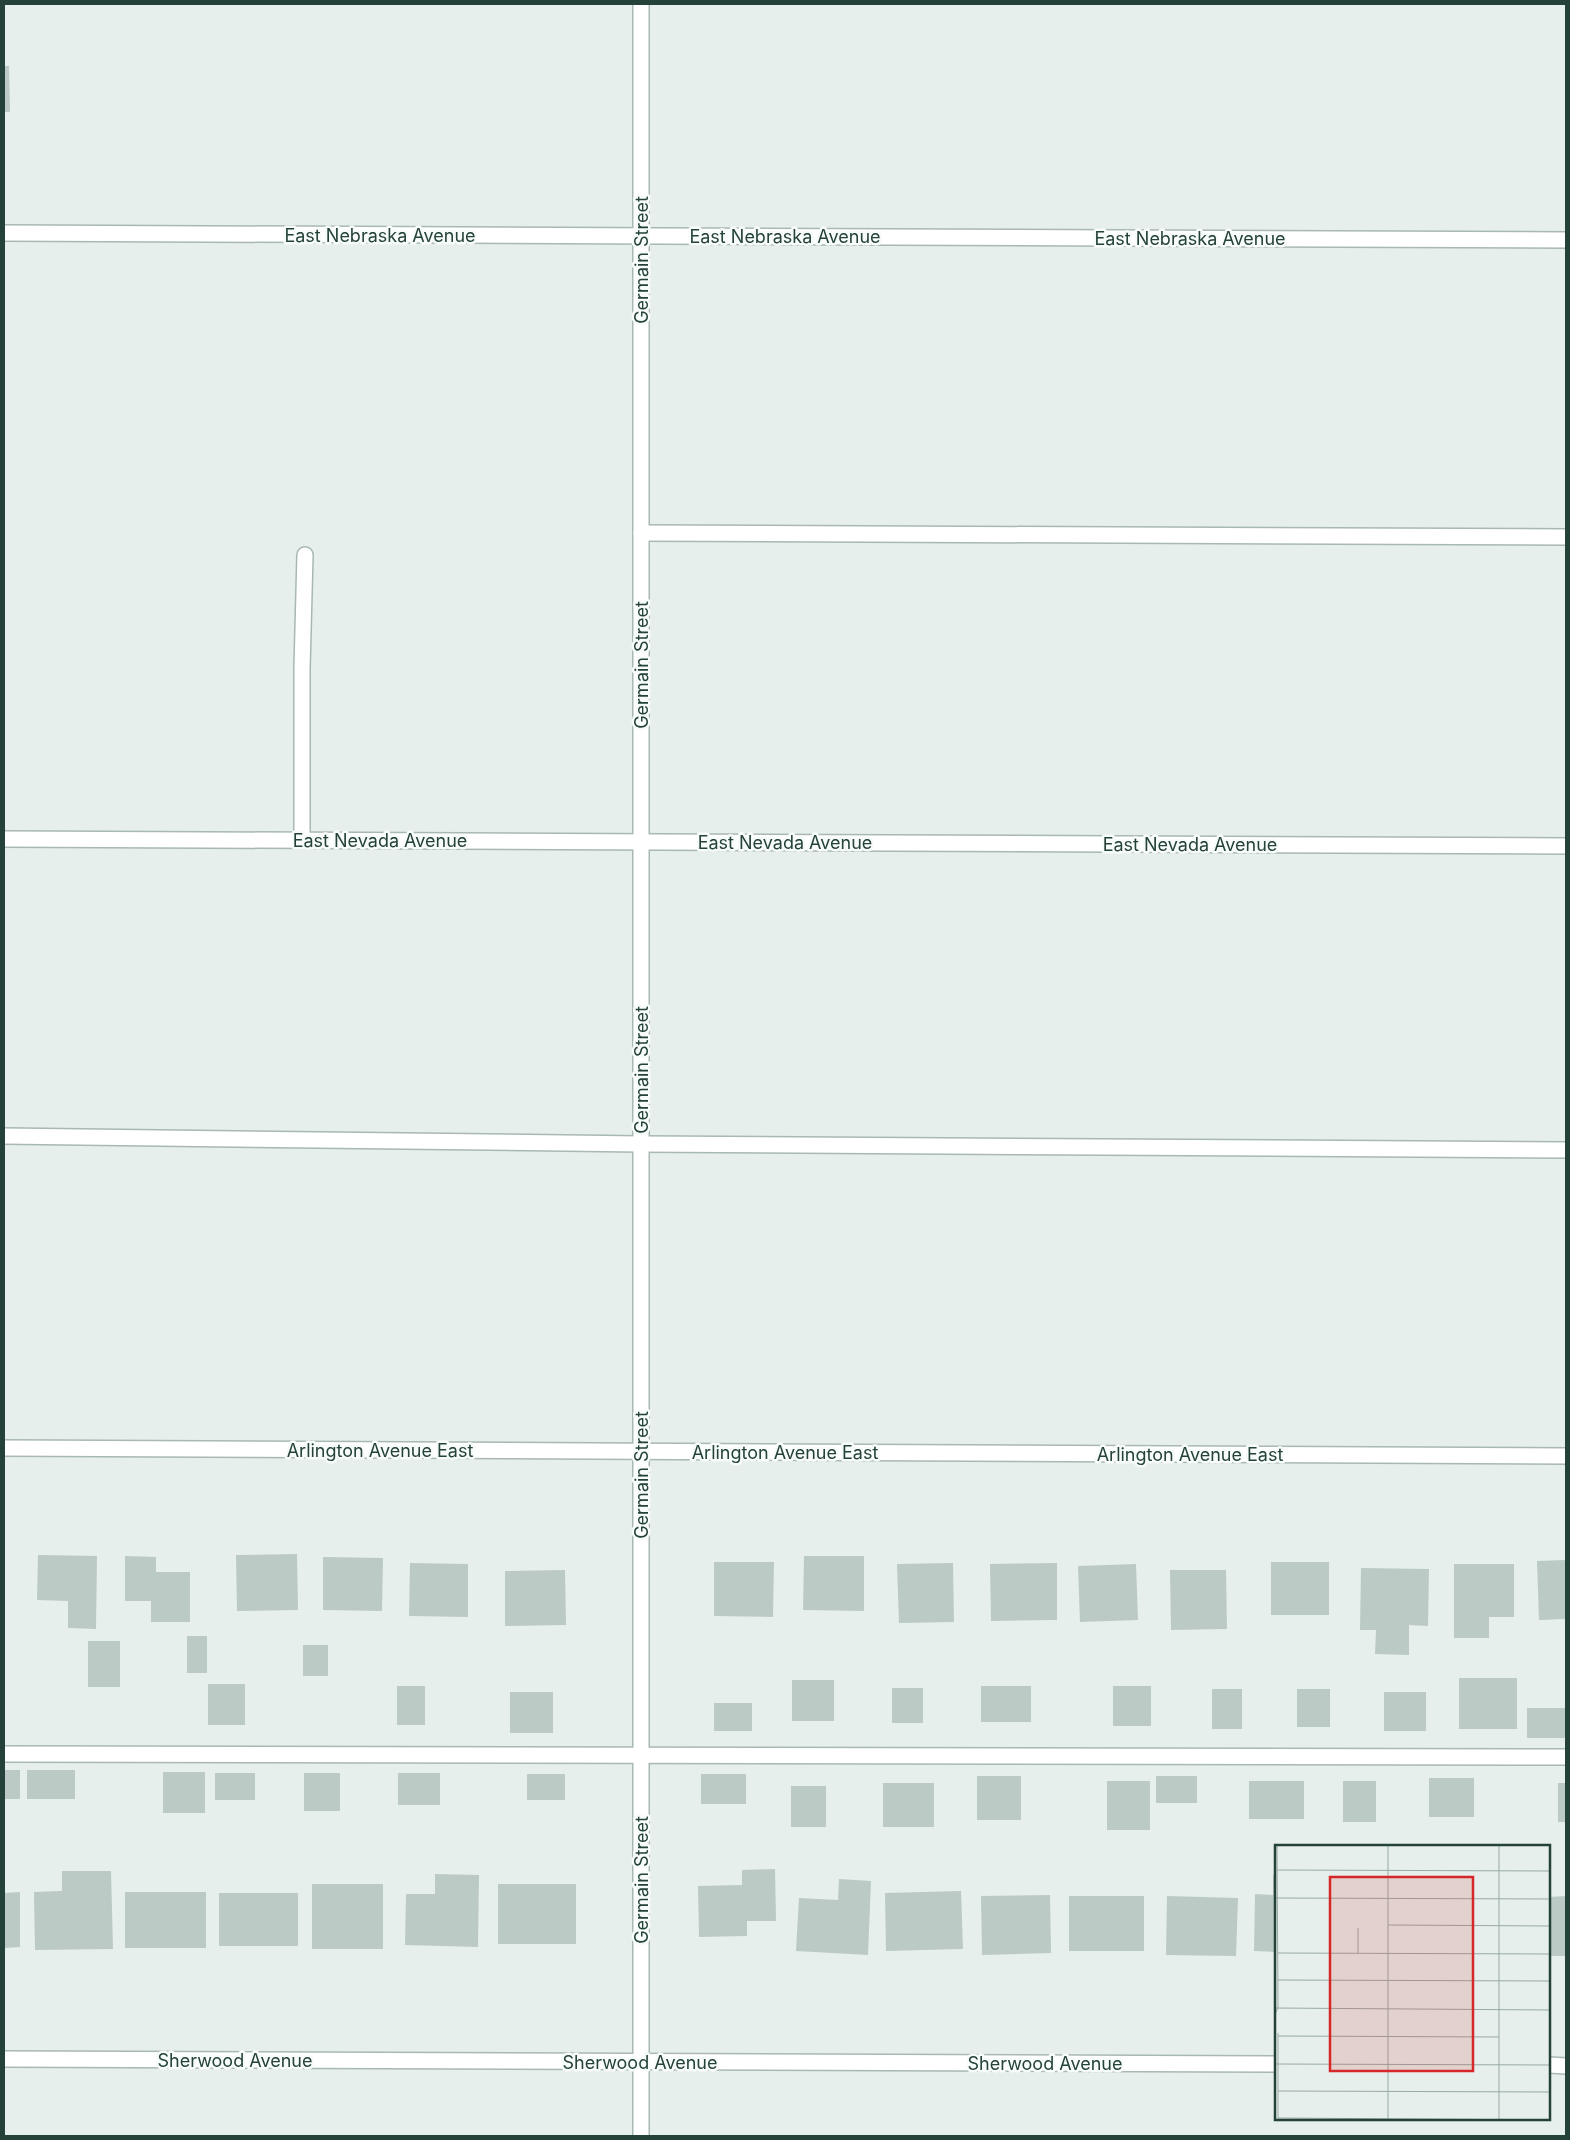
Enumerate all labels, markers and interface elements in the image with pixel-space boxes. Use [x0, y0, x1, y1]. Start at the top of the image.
street label: Germain Street [631, 196, 652, 324]
street label: East Nebraska Avenue [284, 225, 476, 246]
street label: East Nebraska Avenue [689, 226, 881, 247]
street label: East Nebraska Avenue [1094, 228, 1286, 249]
street label: Germain Street [631, 601, 652, 729]
street label: East Nevada Avenue [293, 830, 467, 851]
street label: East Nevada Avenue [698, 832, 872, 853]
street label: East Nevada Avenue [1103, 834, 1277, 855]
street label: Germain Street [631, 1006, 652, 1134]
street label: Germain Street [631, 1411, 652, 1539]
street label: Arlington Avenue East [287, 1440, 473, 1461]
street label: Arlington Avenue East [692, 1442, 878, 1463]
street label: Arlington Avenue East [1097, 1444, 1283, 1465]
street label: Germain Street [631, 1816, 652, 1944]
inset map [1275, 1845, 1550, 2120]
street label: Sherwood Avenue [158, 2050, 312, 2071]
street label: Sherwood Avenue [563, 2052, 717, 2073]
street label: Sherwood Avenue [968, 2053, 1122, 2074]

